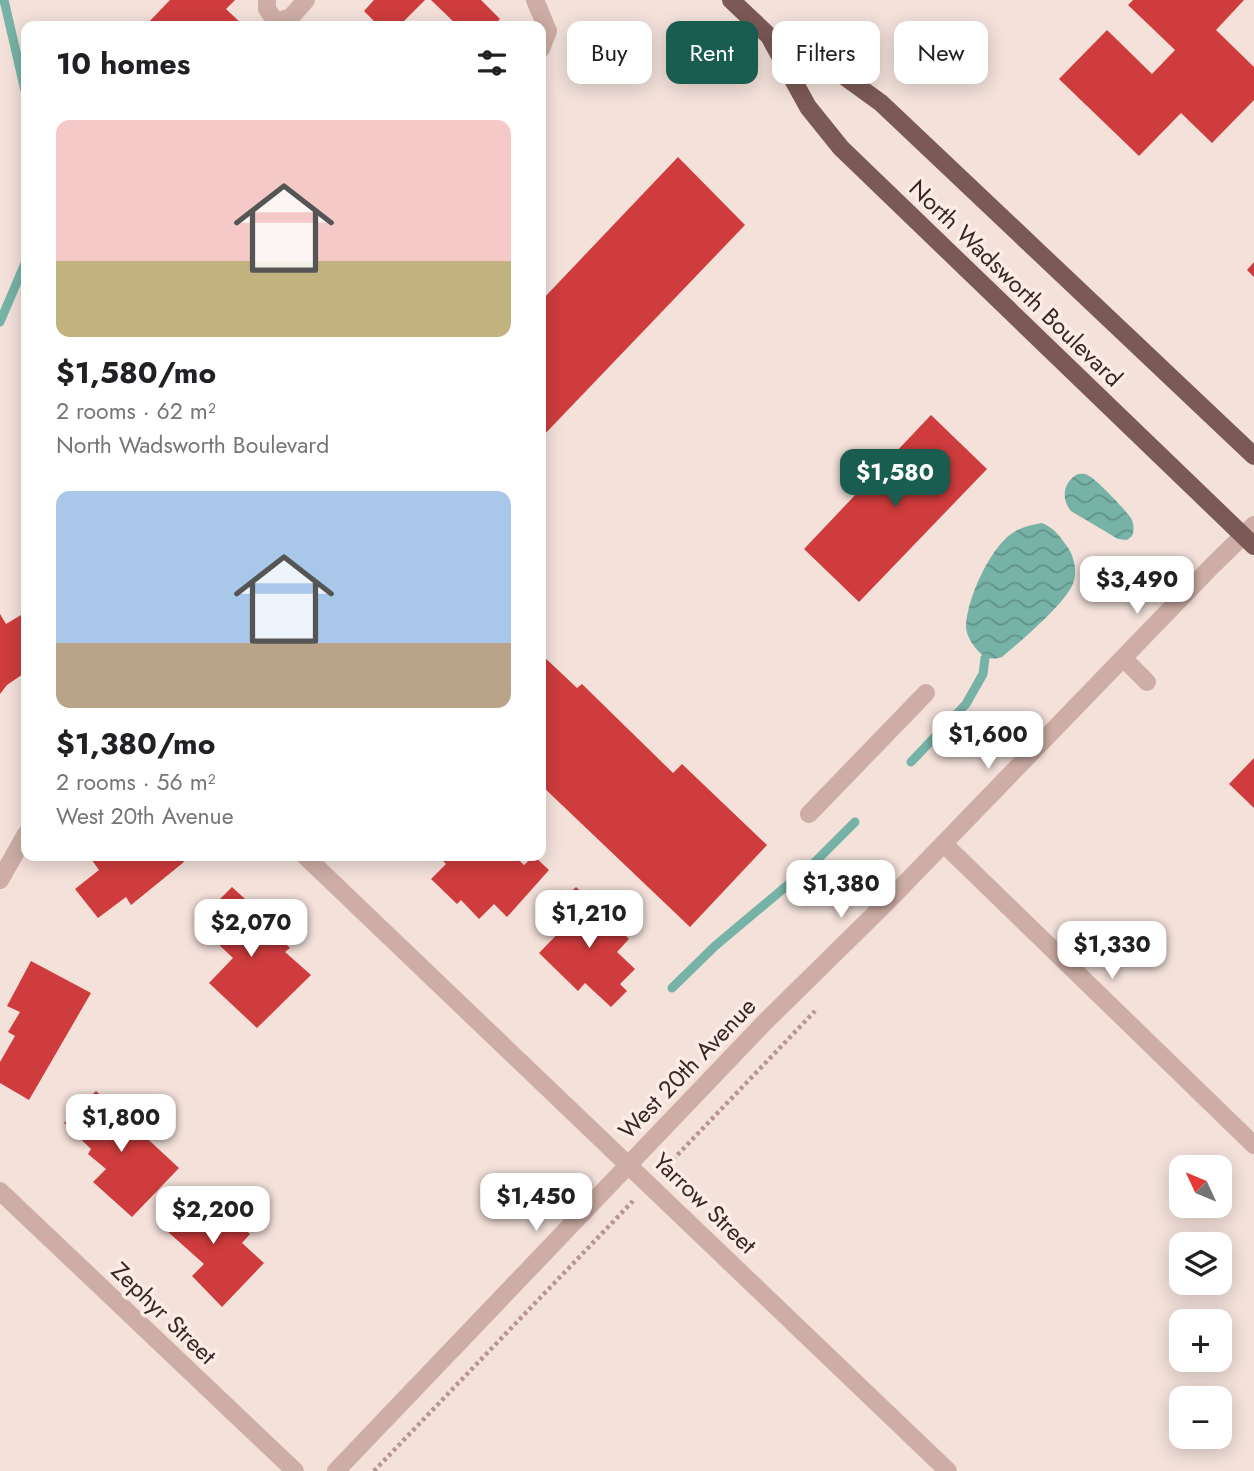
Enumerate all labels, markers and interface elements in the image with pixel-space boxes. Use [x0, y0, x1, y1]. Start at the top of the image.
chip: Buy [567, 21, 652, 84]
chip: Rent [666, 21, 758, 84]
chip: Filters [772, 21, 880, 84]
chip: New [894, 21, 988, 84]
text: 10 homes [56, 42, 190, 85]
icon: filters [473, 44, 511, 82]
icon: home [221, 165, 347, 291]
street label: North Wadsworth Boulevard [901, 171, 1131, 395]
text: $1,580/mo [56, 351, 216, 394]
text: 2 rooms · 62 m² [56, 394, 216, 428]
text: North Wadsworth Boulevard [56, 428, 329, 462]
pin: $1,580 [838, 449, 952, 509]
text: $1,580 [856, 455, 934, 489]
icon: home [221, 536, 347, 662]
pin: $3,490 [1080, 556, 1194, 616]
text: $3,490 [1096, 562, 1178, 596]
pin: $1,600 [931, 712, 1045, 771]
text: $1,600 [948, 717, 1028, 751]
text: $1,380/mo [56, 722, 215, 765]
text: 2 rooms · 56 m² [56, 765, 216, 799]
text: West 20th Avenue [56, 799, 234, 833]
pin: $1,380 [784, 860, 898, 920]
text: $1,380 [802, 866, 880, 900]
pin: $1,210 [532, 890, 646, 950]
text: $1,210 [551, 896, 627, 930]
pin: $2,070 [194, 900, 308, 959]
text: $2,070 [210, 905, 292, 939]
pin: $1,330 [1055, 922, 1169, 981]
text: $1,330 [1073, 927, 1151, 961]
street label: West 20th Avenue [610, 989, 764, 1147]
pin: $1,800 [64, 1094, 178, 1154]
text: $1,800 [82, 1100, 160, 1134]
street label: Yarrow Street [645, 1144, 765, 1262]
north arrow [1169, 1155, 1232, 1218]
map controls [1169, 1155, 1232, 1449]
pin: $1,450 [479, 1174, 593, 1233]
text: $1,450 [496, 1179, 576, 1213]
pin: $2,200 [156, 1186, 270, 1246]
text: $2,200 [172, 1192, 254, 1226]
button: layers [1169, 1232, 1232, 1295]
street label: Zephyr Street [104, 1254, 225, 1372]
button: + [1169, 1309, 1232, 1372]
button: − [1169, 1386, 1232, 1449]

